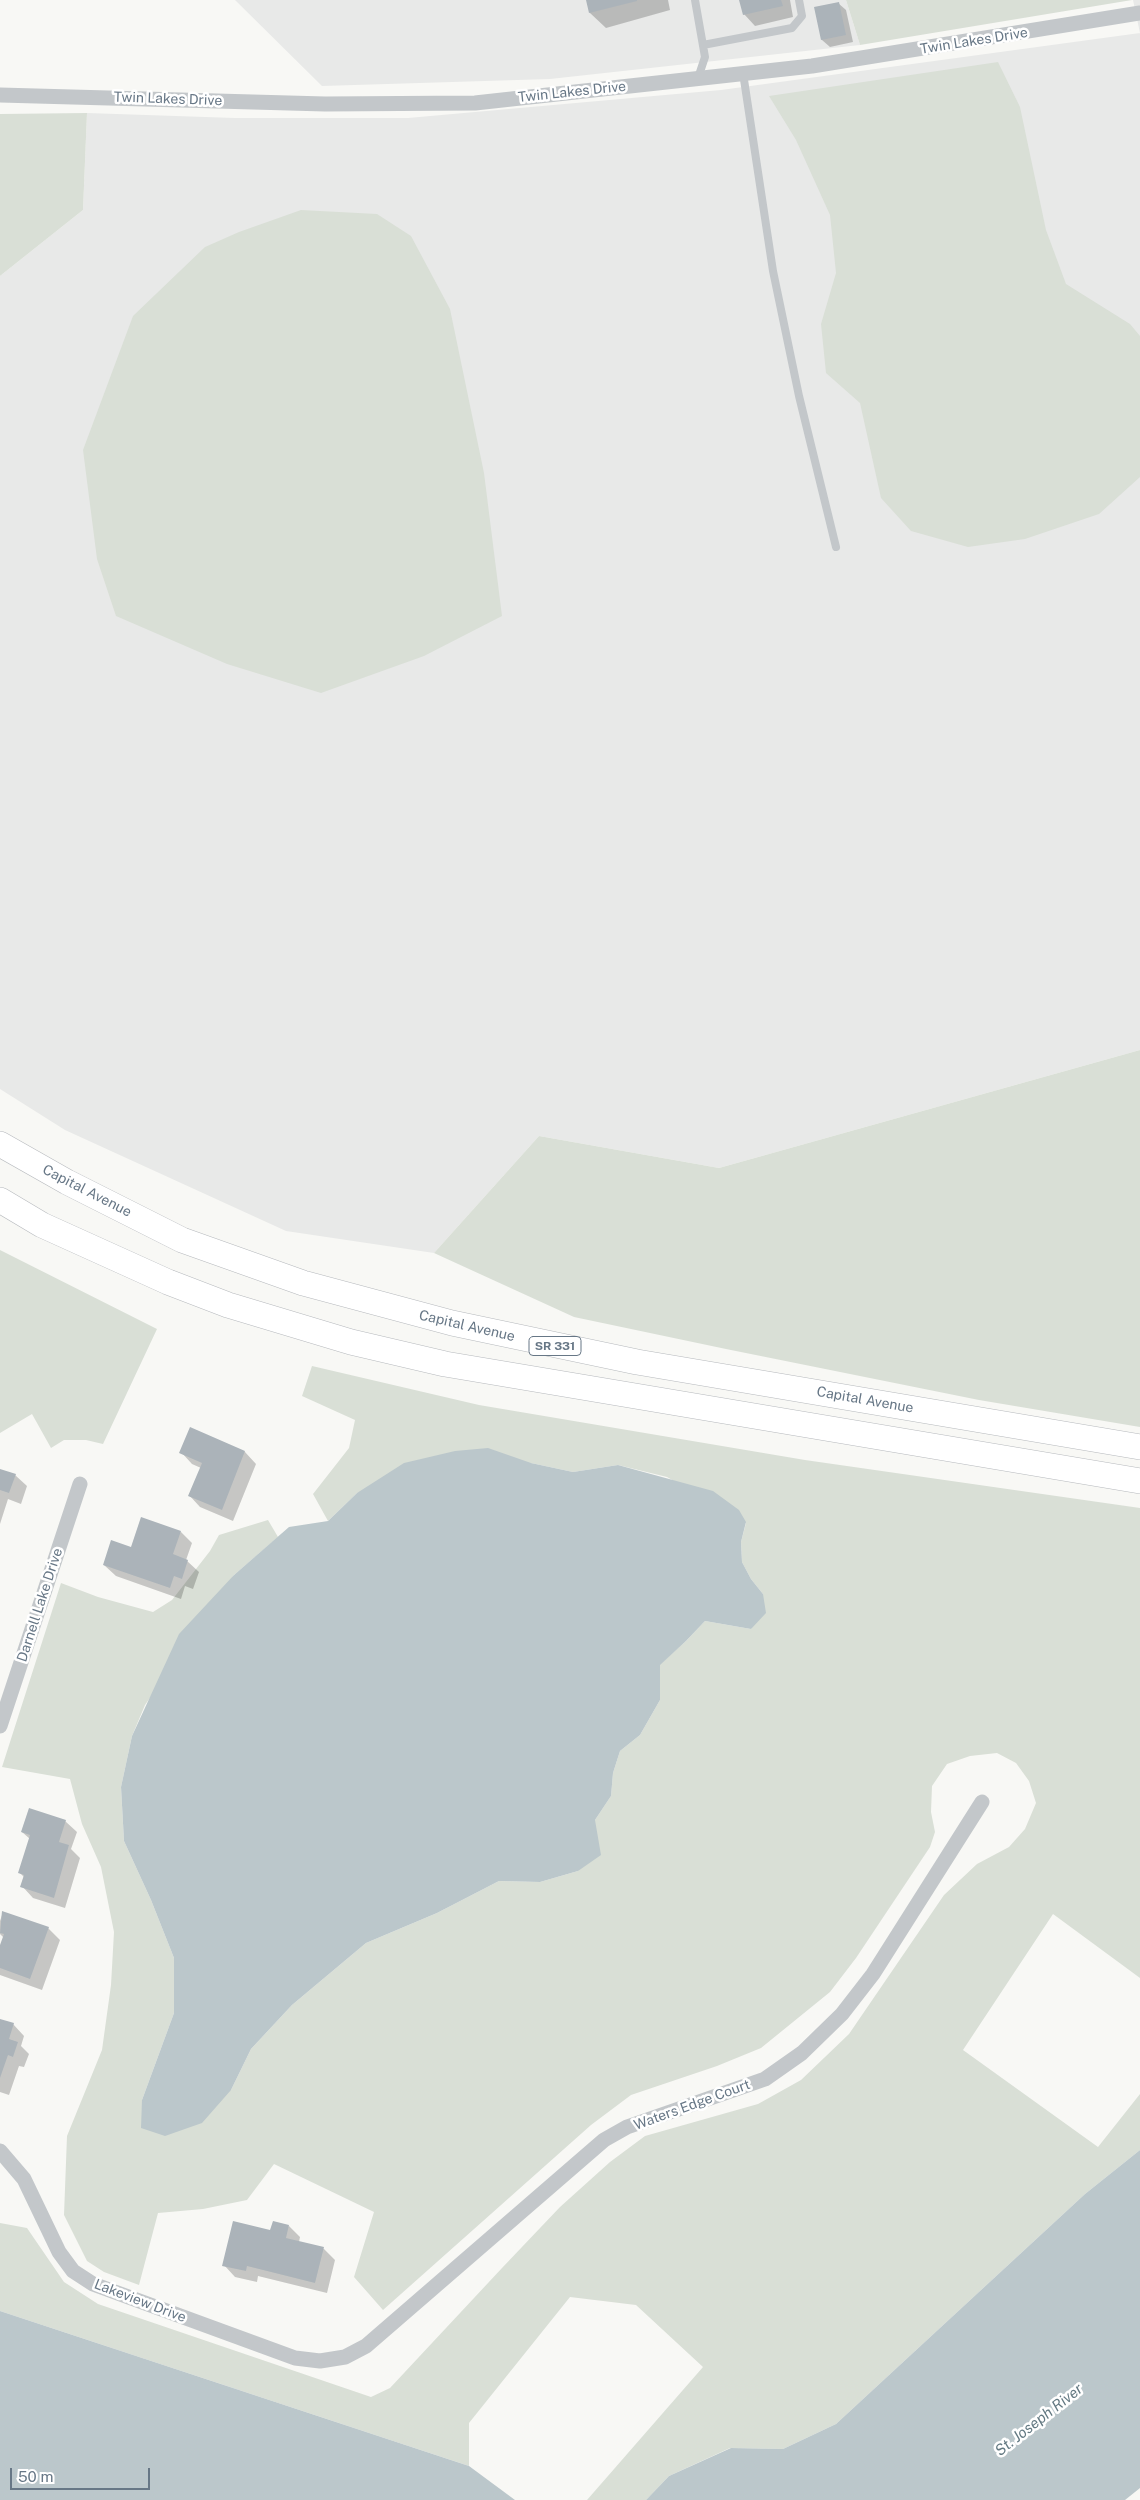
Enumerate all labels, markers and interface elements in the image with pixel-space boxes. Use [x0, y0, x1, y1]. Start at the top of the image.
street label: Twin Lakes Drive [919, 24, 1029, 58]
street label: Twin Lakes Drive [517, 78, 627, 106]
street label: Twin Lakes Drive [113, 89, 223, 109]
street label: Capital Avenue [40, 1161, 134, 1221]
street label: Capital Avenue [417, 1307, 517, 1345]
road number: SR 331 [529, 1336, 581, 1355]
street label: Capital Avenue [815, 1383, 915, 1417]
street label: Darnell Lake Drive [14, 1546, 66, 1664]
street label: Waters Edge Court [632, 2076, 752, 2134]
street label: Lakeview Drive [92, 2276, 188, 2326]
water label: St. Joseph River [992, 2380, 1086, 2460]
scale bar [12, 2458, 152, 2490]
text: 50 m [18, 2468, 53, 2485]

